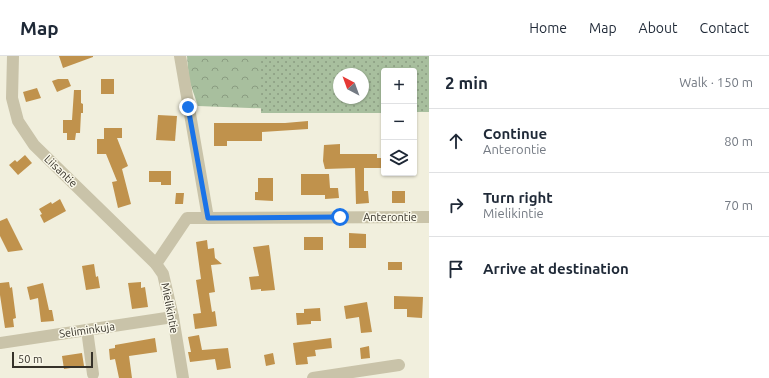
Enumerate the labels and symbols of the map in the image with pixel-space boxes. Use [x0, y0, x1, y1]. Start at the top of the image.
north arrow [333, 68, 369, 104]
route end [179, 98, 197, 116]
street label: Liisantie [42, 153, 80, 189]
route start [331, 208, 349, 226]
street label: Anterontie [363, 211, 417, 223]
street label: Mielikintie [159, 282, 181, 334]
street label: Seliminkuja [58, 320, 116, 340]
scale bar [12, 350, 93, 369]

